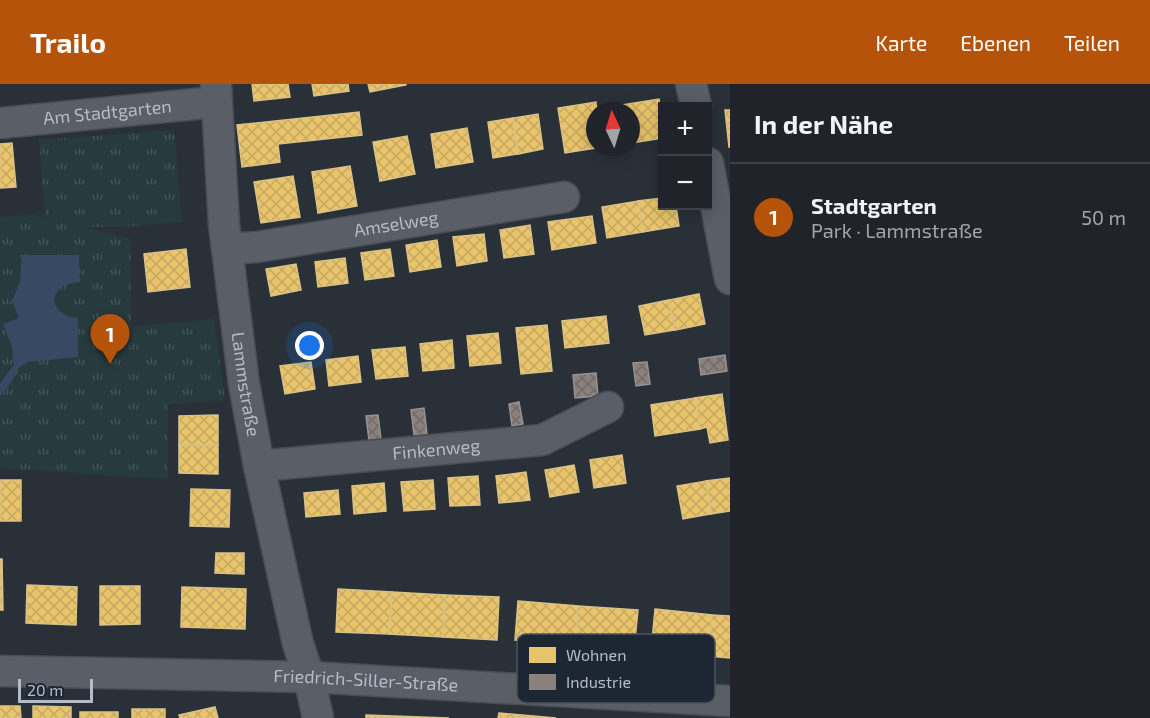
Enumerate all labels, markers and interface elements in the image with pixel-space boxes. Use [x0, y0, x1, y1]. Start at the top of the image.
text: Trailo [30, 25, 106, 59]
text: Karte [876, 30, 927, 55]
text: Ebenen [960, 30, 1031, 55]
text: Teilen [1064, 30, 1120, 55]
street label: Am Stadtgarten [42, 94, 173, 129]
north arrow [586, 102, 640, 156]
map controls [658, 102, 712, 210]
button: + [658, 102, 712, 156]
text: In der Nähe [754, 108, 893, 139]
button: − [658, 156, 712, 210]
text: Stadtgarten [811, 192, 937, 218]
text: 1 [769, 205, 778, 229]
text: 50 m [1081, 205, 1126, 229]
street label: Amselweg [352, 206, 440, 241]
text: Park · Lammstraße [811, 218, 983, 242]
pin: 1 [90, 314, 130, 364]
street label: Lammstraße [228, 331, 265, 438]
your location [295, 331, 324, 360]
street label: Finkenweg [391, 434, 481, 464]
legend [517, 634, 715, 703]
text: Wohnen [566, 645, 626, 664]
street label: Friedrich-Siller-Straße [273, 664, 459, 695]
text: Industrie [566, 672, 631, 691]
scale bar [18, 676, 93, 704]
text: 20 m [27, 680, 63, 699]

